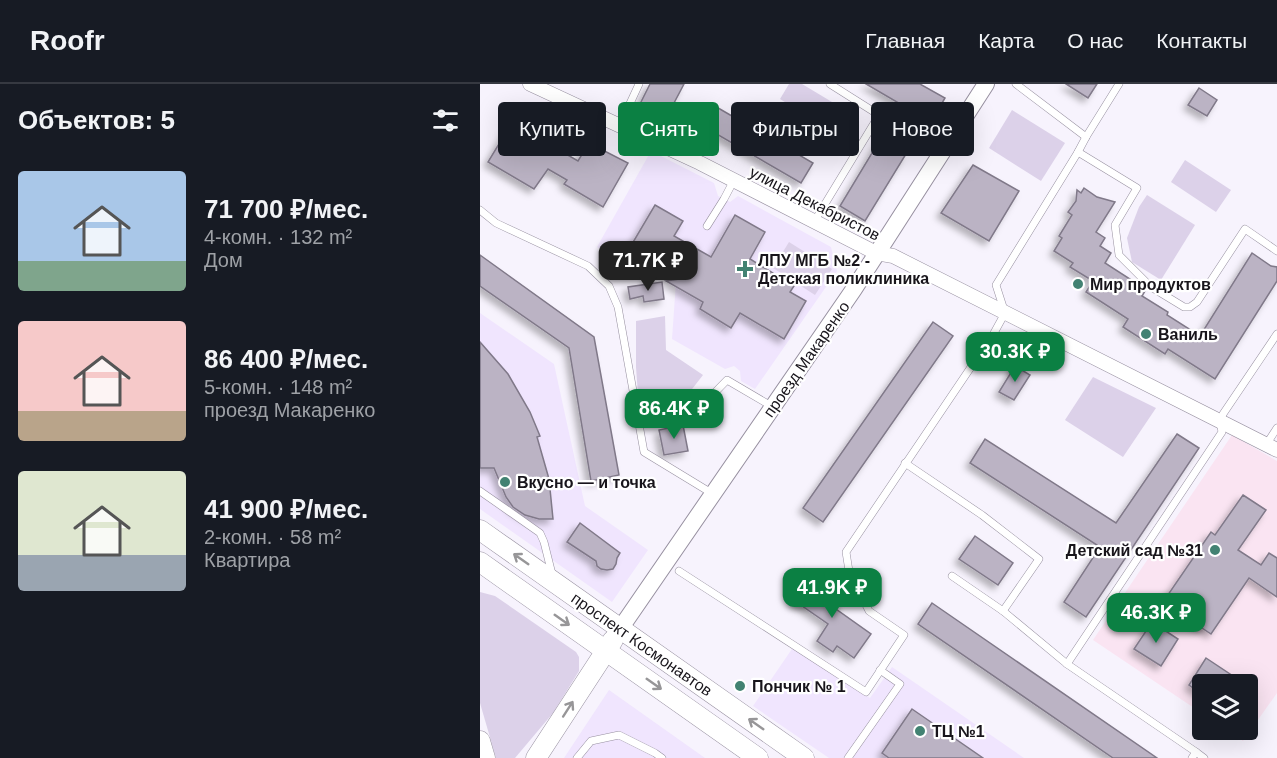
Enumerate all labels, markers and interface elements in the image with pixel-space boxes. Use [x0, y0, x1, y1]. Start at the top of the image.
text: Roofr [30, 25, 105, 56]
text: Главная [865, 29, 945, 52]
text: Карта [978, 29, 1034, 52]
text: О нас [1067, 29, 1123, 52]
text: Контакты [1156, 29, 1247, 52]
chip: Купить [498, 102, 606, 156]
chip: Снять [618, 102, 719, 156]
chip: Фильтры [731, 102, 859, 156]
chip: Новое [871, 102, 974, 156]
icon: filters [429, 104, 462, 137]
text: Объектов: 5 [18, 105, 175, 135]
street label: улица Декабристов [747, 163, 883, 244]
text: 71 700 ₽/мес. [204, 194, 368, 224]
icon: home [66, 195, 138, 267]
text: 4-комн. · 132 m² [204, 226, 352, 248]
pin: 71.7K ₽ [593, 241, 703, 292]
text: Дом [204, 249, 243, 271]
text: 71.7K ₽ [613, 249, 683, 271]
place label: ЛПУ МГБ №2 - Детская поликлиника [758, 252, 929, 287]
marker: ЛПУ МГБ №2 - Детская поликлиника [736, 260, 754, 278]
place label: Мир продуктов [1090, 276, 1211, 293]
marker: Мир продуктов [1071, 277, 1085, 291]
street label: проезд Макаренко [760, 298, 853, 420]
place label: Ваниль [1158, 326, 1218, 343]
marker: Ваниль [1139, 327, 1153, 341]
pin: 30.3K ₽ [960, 332, 1070, 383]
text: 30.3K ₽ [980, 340, 1050, 362]
text: 86 400 ₽/мес. [204, 344, 368, 374]
icon: home [66, 345, 138, 417]
text: 5-комн. · 148 m² [204, 376, 352, 398]
pin: 86.4K ₽ [619, 389, 729, 440]
text: 86.4K ₽ [639, 397, 709, 419]
text: проезд Макаренко [204, 399, 375, 421]
place label: Вкусно — и точка [517, 474, 656, 491]
marker: Вкусно — и точка [498, 475, 512, 489]
text: 41 900 ₽/мес. [204, 494, 368, 524]
icon: home [66, 495, 138, 567]
text: 2-комн. · 58 m² [204, 526, 341, 548]
place label: Детский сад №31 [1066, 542, 1203, 559]
marker: Детский сад №31 [1208, 543, 1222, 557]
text: Квартира [204, 549, 290, 571]
one-way arrow [513, 553, 529, 565]
pin: 41.9K ₽ [777, 568, 887, 619]
text: 41.9K ₽ [797, 576, 867, 598]
street label: проспект Космонавтов [568, 589, 715, 699]
pin: 46.3K ₽ [1101, 593, 1211, 644]
text: 46.3K ₽ [1121, 601, 1191, 623]
one-way arrow [554, 614, 570, 626]
map controls [1192, 674, 1258, 740]
button: layers [1192, 674, 1258, 740]
one-way arrow [645, 678, 661, 690]
place label: Пончик № 1 [752, 678, 846, 695]
marker: Пончик № 1 [733, 679, 747, 693]
one-way arrow [562, 701, 574, 718]
one-way arrow [748, 718, 764, 730]
place label: ТЦ №1 [932, 723, 985, 740]
marker: ТЦ №1 [913, 724, 927, 738]

